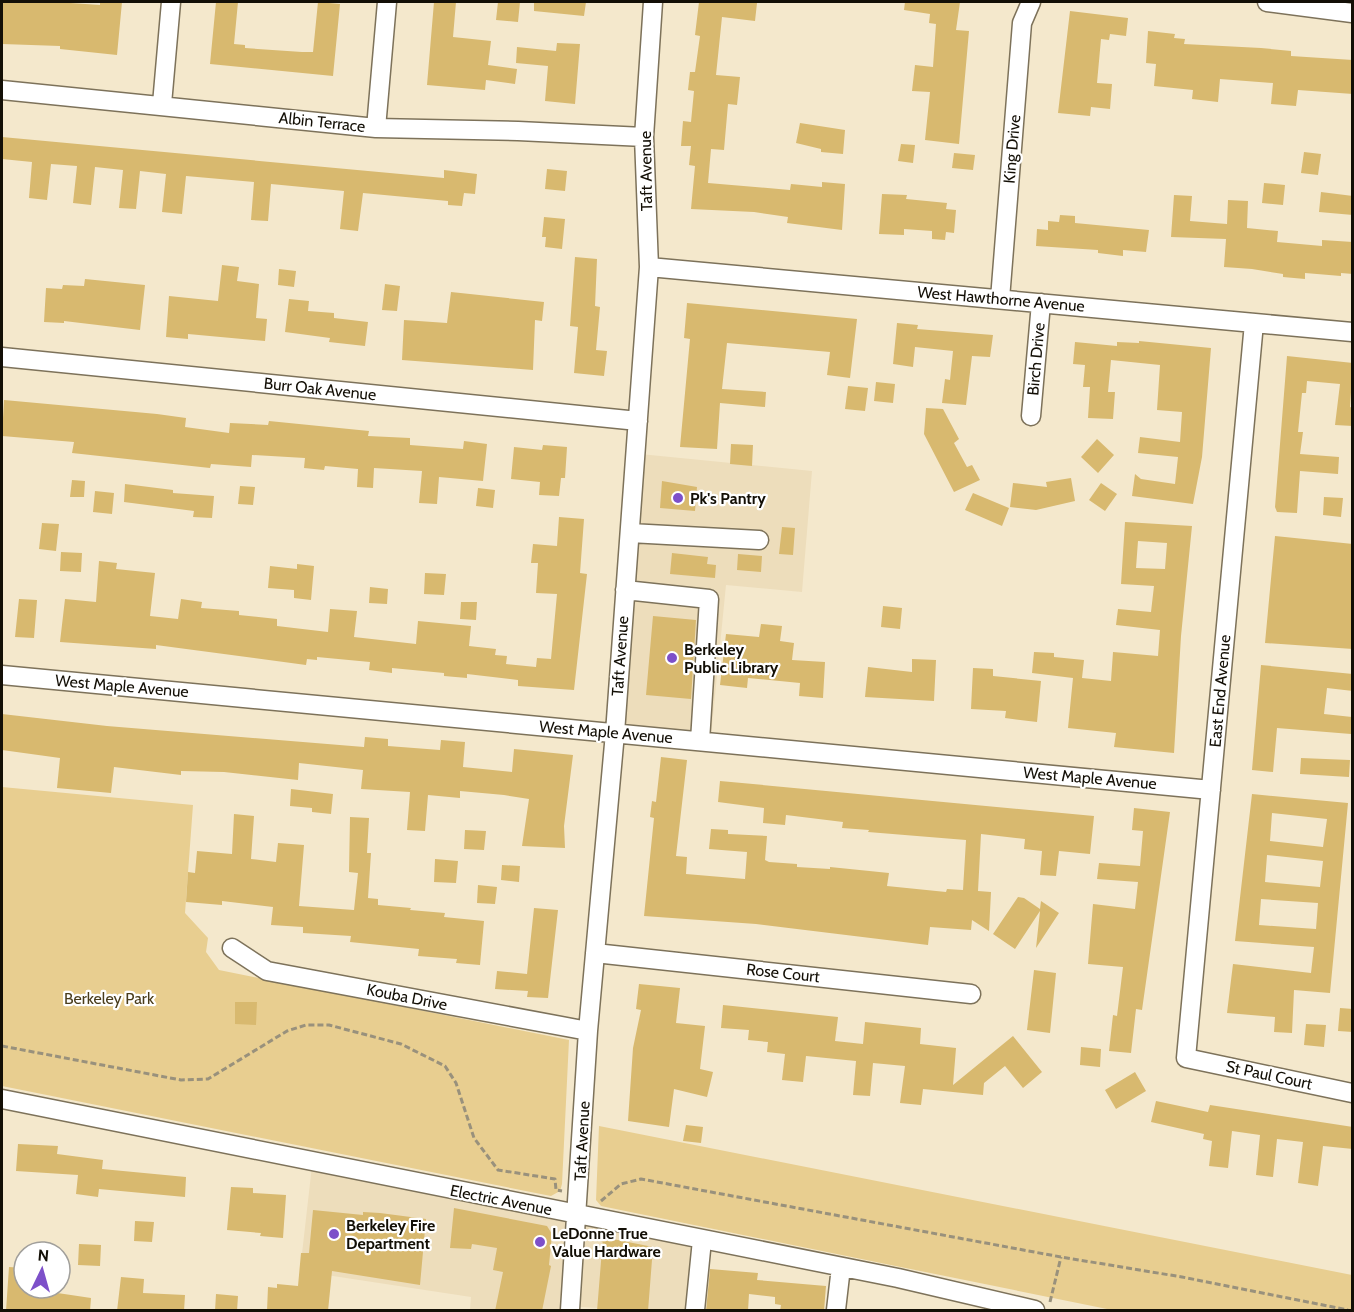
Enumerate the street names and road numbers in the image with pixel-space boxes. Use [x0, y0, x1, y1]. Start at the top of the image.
street label: Albin Terrace [278, 108, 366, 136]
street label: King Drive [1000, 114, 1024, 184]
street label: Taft Avenue [636, 131, 656, 211]
street label: West Hawthorne Avenue [917, 282, 1085, 316]
street label: Birch Drive [1023, 322, 1049, 396]
street label: Burr Oak Avenue [263, 374, 377, 404]
street label: Taft Avenue [608, 615, 632, 697]
street label: East End Avenue [1206, 634, 1234, 748]
street label: West Maple Avenue [54, 671, 190, 701]
street label: West Maple Avenue [538, 717, 674, 747]
street label: West Maple Avenue [1022, 763, 1158, 793]
street label: Rose Court [745, 960, 821, 986]
street label: Kouba Drive [365, 980, 449, 1014]
street label: St Paul Court [1224, 1057, 1314, 1094]
street label: Taft Avenue [570, 1100, 594, 1182]
street label: Electric Avenue [448, 1181, 554, 1219]

